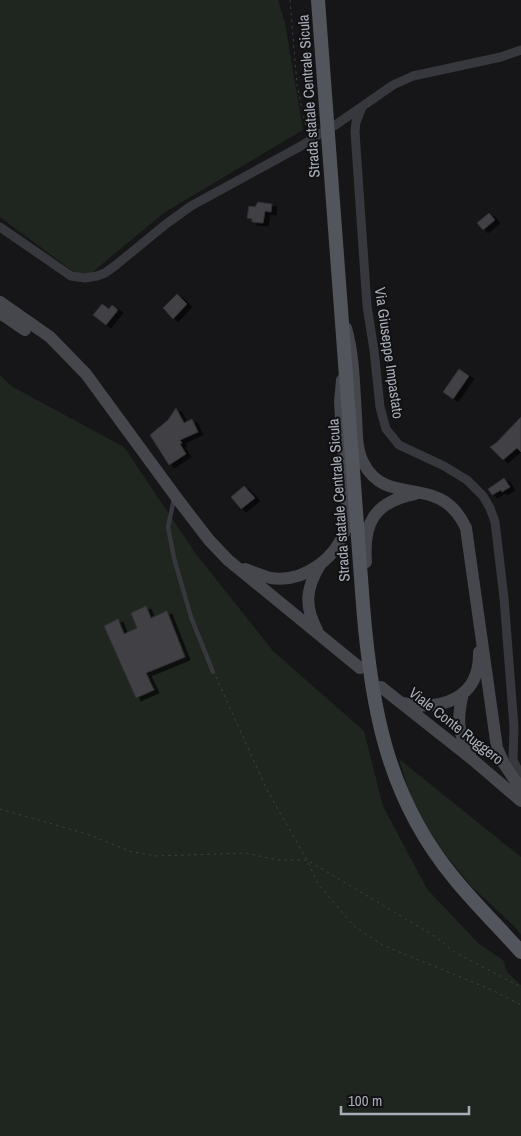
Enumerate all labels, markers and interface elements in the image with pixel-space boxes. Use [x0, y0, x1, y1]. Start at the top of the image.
street label: Strada statale Centrale Sicula [292, 14, 325, 178]
street label: Via Giuseppe Impastato [370, 286, 409, 420]
street label: Strada statale Centrale Sicula [322, 418, 355, 582]
street label: Viale Conte Ruggero [405, 682, 508, 769]
scale bar [341, 1084, 468, 1116]
text: 100 m [348, 1090, 382, 1111]

